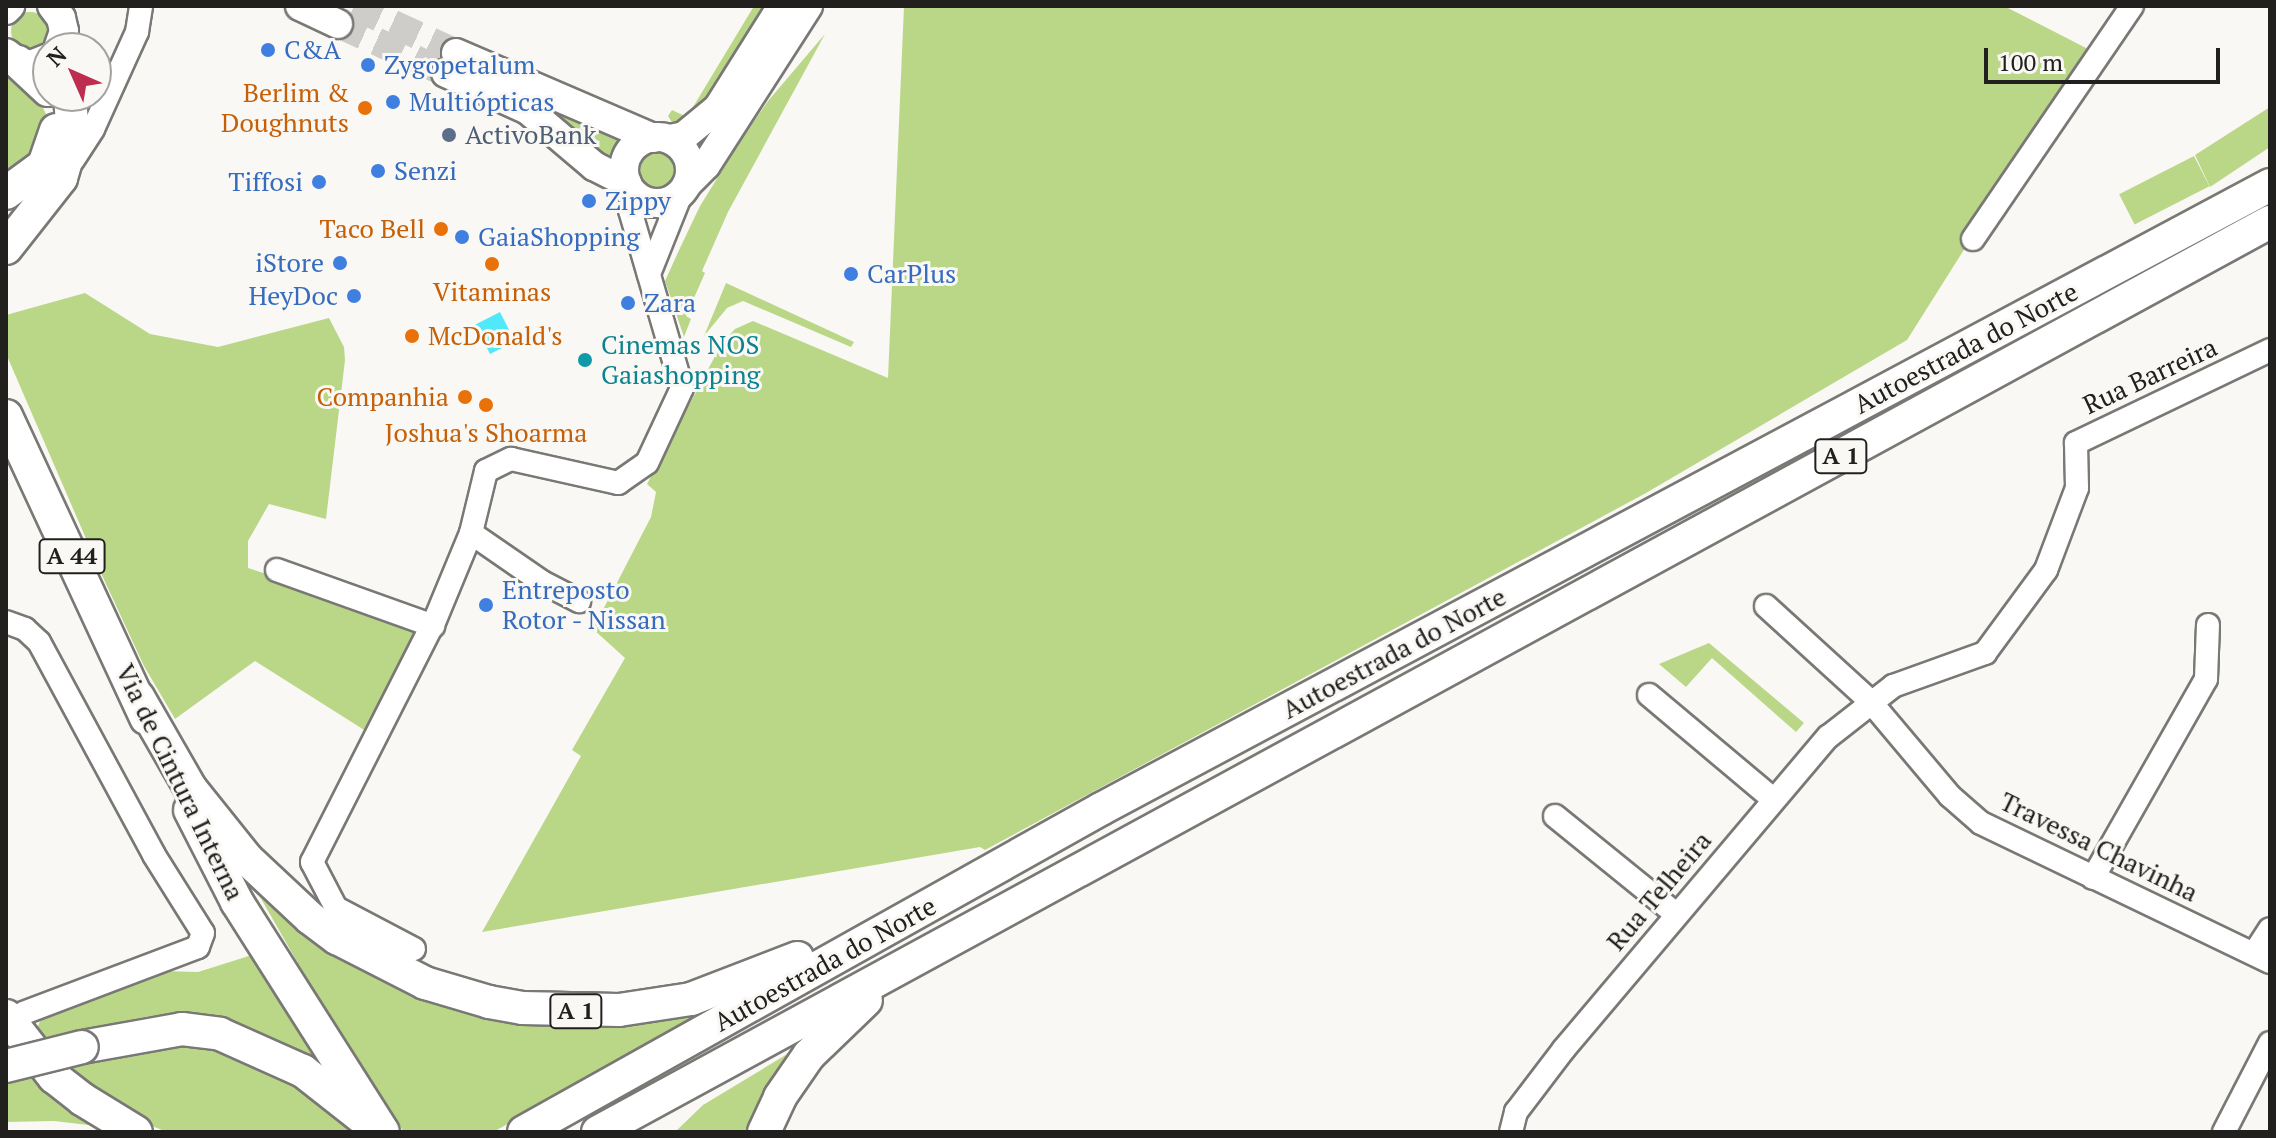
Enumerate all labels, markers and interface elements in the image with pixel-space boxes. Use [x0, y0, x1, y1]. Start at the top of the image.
north arrow [32, 32, 112, 112]
scale bar [1988, 32, 2224, 82]
place label: C&A [284, 34, 341, 66]
text: N [40, 40, 72, 72]
marker: C&A [259, 41, 277, 59]
text: 100 m [1998, 46, 2063, 78]
place label: Zygopetalum [384, 49, 536, 81]
marker: Zygopetalum [359, 56, 377, 74]
place label: Berlim & Doughnuts [221, 77, 349, 138]
place label: Multiópticas [409, 86, 555, 118]
marker: Multiópticas [384, 93, 402, 111]
marker: Berlim & Doughnuts [356, 99, 374, 117]
place label: ActivoBank [465, 119, 596, 151]
marker: ActivoBank [440, 126, 458, 144]
place label: Senzi [394, 155, 457, 187]
marker: Senzi [369, 162, 387, 180]
place label: Tiffosi [228, 166, 303, 198]
marker: Tiffosi [310, 173, 328, 191]
place label: Zippy [605, 185, 671, 217]
marker: Zippy [580, 192, 598, 210]
place label: Taco Bell [319, 213, 425, 245]
marker: Taco Bell [432, 220, 450, 238]
place label: GaiaShopping [478, 221, 640, 253]
marker: GaiaShopping [453, 228, 471, 246]
place label: iStore [255, 247, 324, 279]
marker: iStore [331, 254, 349, 272]
marker: Vitaminas [483, 255, 501, 273]
place label: CarPlus [867, 258, 956, 290]
marker: CarPlus [842, 265, 860, 283]
place label: Vitaminas [433, 276, 551, 308]
street label: Autoestrada do Norte [1849, 276, 2083, 420]
place label: HeyDoc [248, 280, 338, 312]
marker: HeyDoc [345, 287, 363, 305]
place label: Zara [644, 287, 696, 319]
marker: Zara [619, 294, 637, 312]
place label: McDonald's [428, 320, 563, 352]
marker: McDonald's [403, 327, 421, 345]
place label: Cinemas NOS Gaiashopping [601, 329, 760, 390]
street label: Rua Barreira [2078, 331, 2222, 421]
marker: Cinemas NOS Gaiashopping [576, 351, 594, 369]
place label: Companhia [317, 381, 449, 413]
marker: Companhia [456, 388, 474, 406]
marker: Joshua's Shoarma [477, 396, 495, 414]
place label: Joshua's Shoarma [385, 417, 587, 449]
road number: A 1 [1813, 436, 1869, 476]
road number: A 44 [38, 536, 106, 576]
place label: Entreposto Rotor - Nissan [502, 574, 668, 636]
street label: Autoestrada do Norte [1277, 581, 1511, 725]
marker: Entreposto Rotor - Nissan [477, 596, 495, 614]
street label: Via de Cintura Interna [109, 659, 251, 905]
street label: Travessa Chavinha [1995, 786, 2203, 908]
street label: Rua Telheira [1600, 825, 1718, 957]
street label: Autoestrada do Norte [709, 890, 941, 1038]
road number: A 1 [548, 991, 604, 1031]

